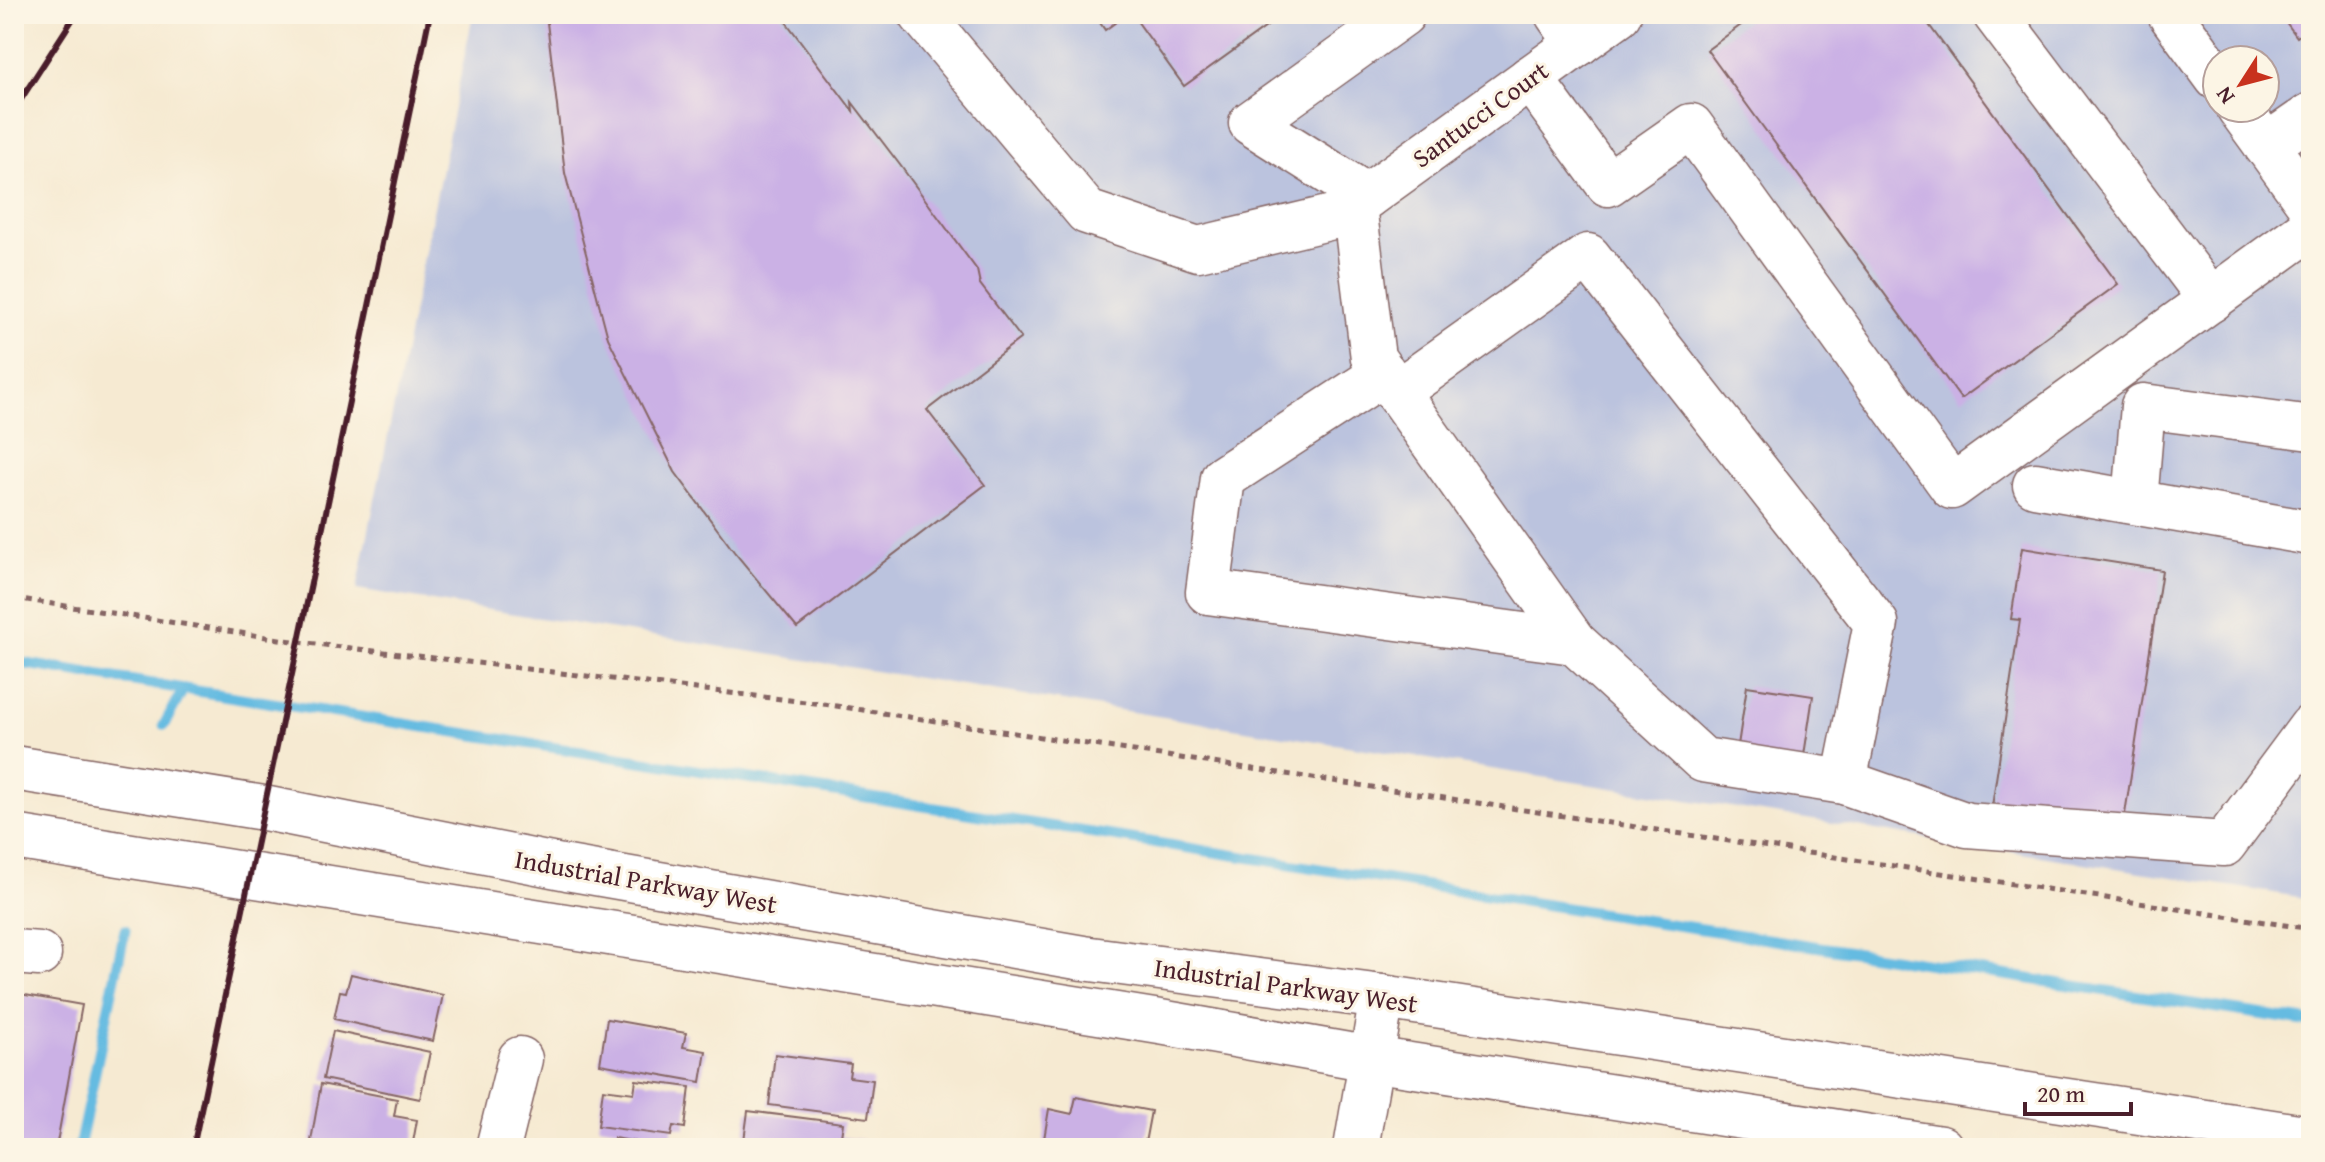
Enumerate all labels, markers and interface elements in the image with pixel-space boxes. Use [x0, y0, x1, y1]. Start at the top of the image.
north arrow [2201, 44, 2281, 124]
street label: Santucci Court [1404, 51, 1556, 177]
text: N [2207, 80, 2242, 111]
street label: Industrial Parkway West [512, 839, 780, 923]
street label: Industrial Parkway West [1152, 947, 1420, 1023]
scale bar [2025, 1066, 2131, 1116]
text: 20 m [2037, 1076, 2085, 1111]

